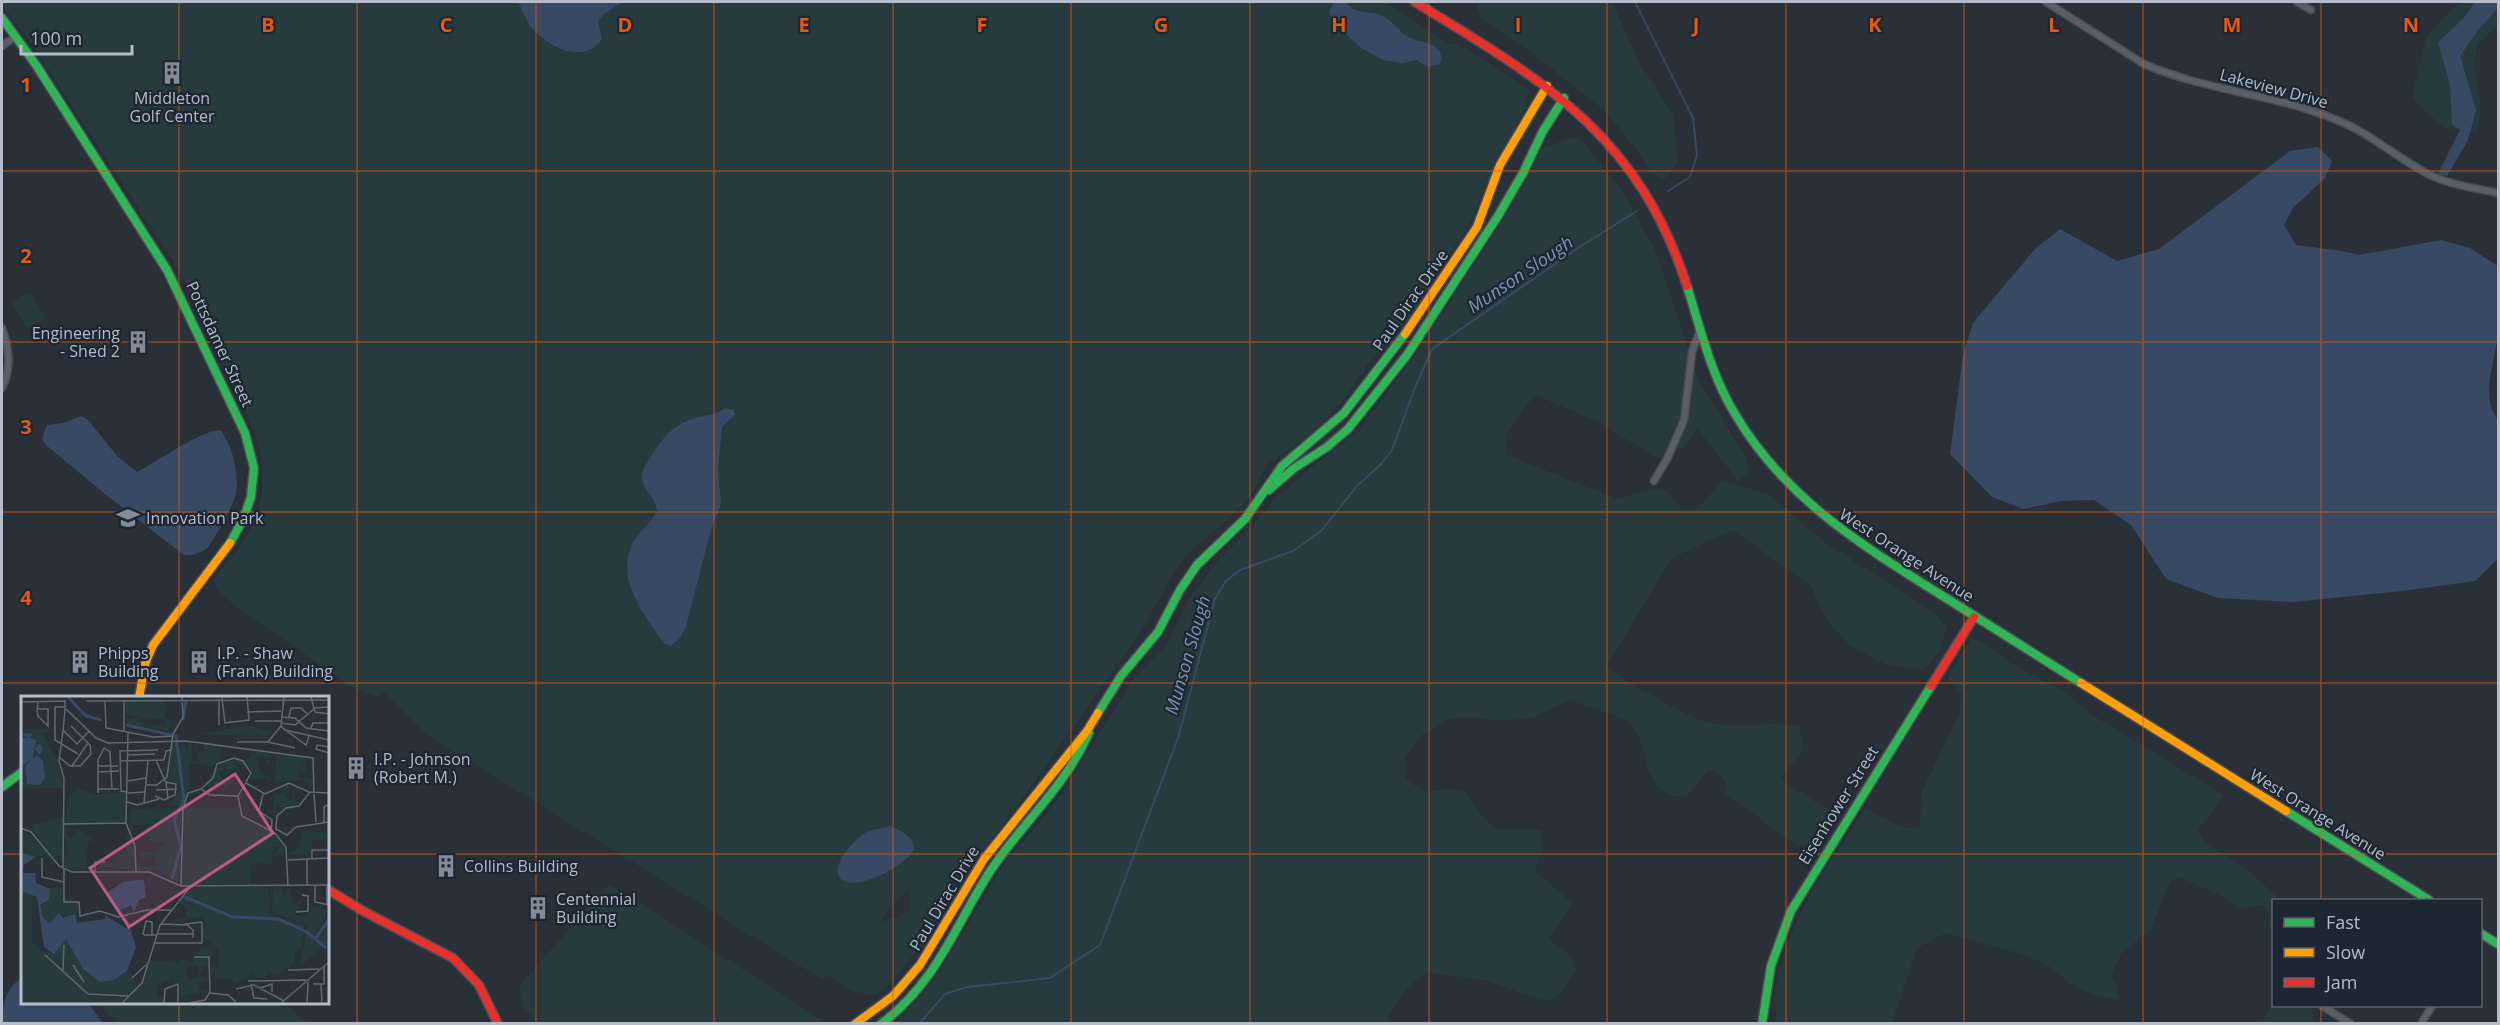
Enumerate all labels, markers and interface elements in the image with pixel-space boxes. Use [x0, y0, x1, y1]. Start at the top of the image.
text: B [261, 11, 275, 38]
text: C [440, 11, 453, 38]
text: D [618, 11, 632, 38]
text: E [798, 11, 810, 38]
text: F [977, 11, 987, 38]
text: G [1154, 11, 1168, 38]
text: H [1331, 11, 1347, 38]
text: I [1515, 11, 1521, 38]
text: J [1691, 11, 1699, 38]
text: K [1868, 11, 1882, 38]
text: L [2048, 11, 2060, 38]
text: M [2223, 11, 2241, 38]
text: N [2403, 11, 2419, 38]
scale bar [21, 18, 132, 56]
text: 100 m [30, 26, 82, 50]
building icon: Middleton Golf Center [159, 60, 185, 86]
street label: Lakeview Drive [2217, 63, 2331, 113]
text: 1 [20, 71, 32, 98]
place label: Middleton Golf Center [130, 87, 215, 127]
water label: Munson Slough [1462, 230, 1578, 318]
text: 2 [20, 242, 32, 269]
street label: Paul Dirac Drive [1367, 245, 1453, 355]
street label: Pottsdamer Street [181, 278, 259, 411]
place label: Engineering - Shed 2 [32, 322, 120, 362]
building icon: Engineering - Shed 2 [125, 329, 151, 355]
text: 3 [20, 413, 32, 440]
street label: West Orange Avenue [1835, 503, 1979, 607]
school or university icon: Innovation Park [115, 505, 141, 531]
place label: Innovation Park [146, 507, 264, 529]
text: 4 [20, 584, 32, 611]
water label: Munson Slough [1159, 593, 1215, 717]
place label: Phipps Building [98, 642, 159, 682]
place label: I.P. - Shaw (Frank) Building [217, 642, 333, 682]
building icon: Phipps Building [67, 649, 93, 675]
building icon: I.P. - Shaw (Frank) Building [186, 649, 212, 675]
inset map [21, 696, 328, 1004]
street label: Eisenhower Street [1793, 741, 1883, 868]
place label: I.P. - Johnson (Robert M.) [374, 748, 471, 788]
building icon: I.P. - Johnson (Robert M.) [343, 755, 369, 781]
street label: West Orange Avenue [2246, 763, 2390, 865]
street label: Paul Dirac Drive [904, 842, 984, 954]
building icon: Collins Building [433, 853, 459, 879]
place label: Collins Building [464, 855, 578, 877]
place label: Centennial Building [556, 888, 636, 928]
building icon: Centennial Building [525, 895, 551, 921]
legend [2272, 899, 2482, 1007]
text: Fast [2326, 910, 2360, 934]
text: Slow [2326, 940, 2365, 964]
text: Jam [2324, 970, 2358, 994]

